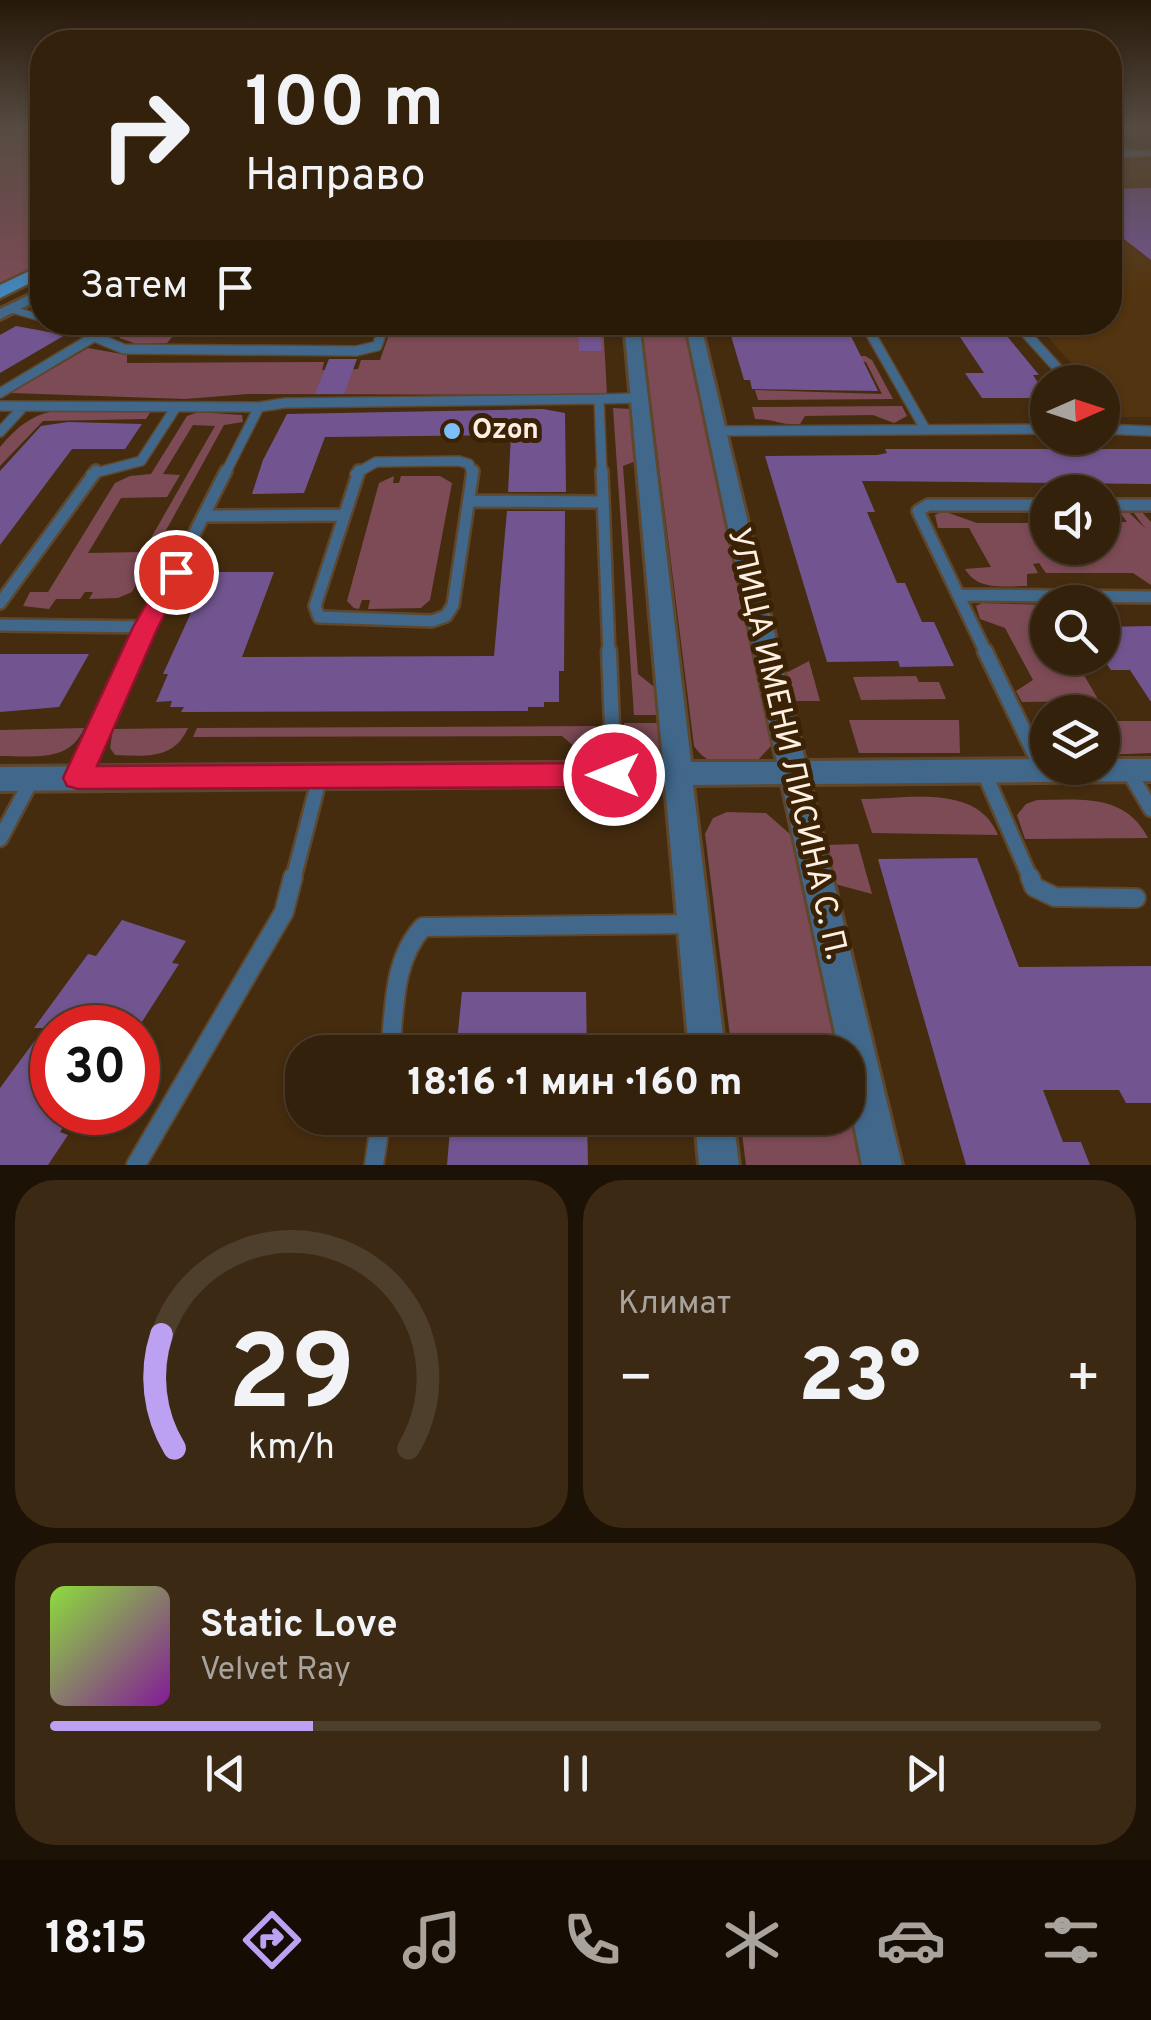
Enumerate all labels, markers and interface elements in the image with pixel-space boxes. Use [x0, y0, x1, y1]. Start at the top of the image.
text: 100 m [245, 62, 444, 151]
icon: right [80, 70, 210, 200]
text: Направо [245, 149, 426, 206]
icon: arrive [208, 260, 263, 315]
text: Затем [80, 263, 188, 312]
north arrow [1030, 365, 1120, 455]
map controls [1030, 365, 1120, 785]
place label: Ozon [472, 413, 539, 449]
marker: Ozon [441, 420, 463, 442]
button: sound [1030, 475, 1120, 565]
street label: УЛИЦА ИМЕНИ ЛИСИНА С. П. [717, 524, 855, 964]
pin [134, 530, 219, 615]
icon: arrive [149, 545, 204, 600]
button: search [1030, 585, 1120, 675]
button: layers [1030, 695, 1120, 785]
position arrow [562, 723, 666, 827]
speed limit sign: 30 [30, 1005, 160, 1135]
text: 18:16 · 1 мин · 160 m [408, 1060, 742, 1109]
text: Климат [618, 1285, 731, 1325]
text: 29 [228, 1314, 355, 1446]
text: 23° [798, 1333, 921, 1428]
text: − [618, 1346, 653, 1416]
text: + [1066, 1346, 1101, 1416]
text: km/h [248, 1426, 335, 1472]
text: Static Love [200, 1602, 398, 1651]
text: Velvet Ray [200, 1651, 351, 1691]
icon: previous [198, 1746, 253, 1801]
icon: pause [548, 1746, 603, 1801]
icon: next [898, 1746, 953, 1801]
icon: directions [237, 1905, 307, 1975]
icon: music [397, 1905, 467, 1975]
icon: phone [557, 1905, 627, 1975]
icon: climate [717, 1905, 787, 1975]
icon: car [876, 1905, 946, 1975]
icon: filters [1036, 1905, 1106, 1975]
text: 18:15 [45, 1912, 148, 1969]

